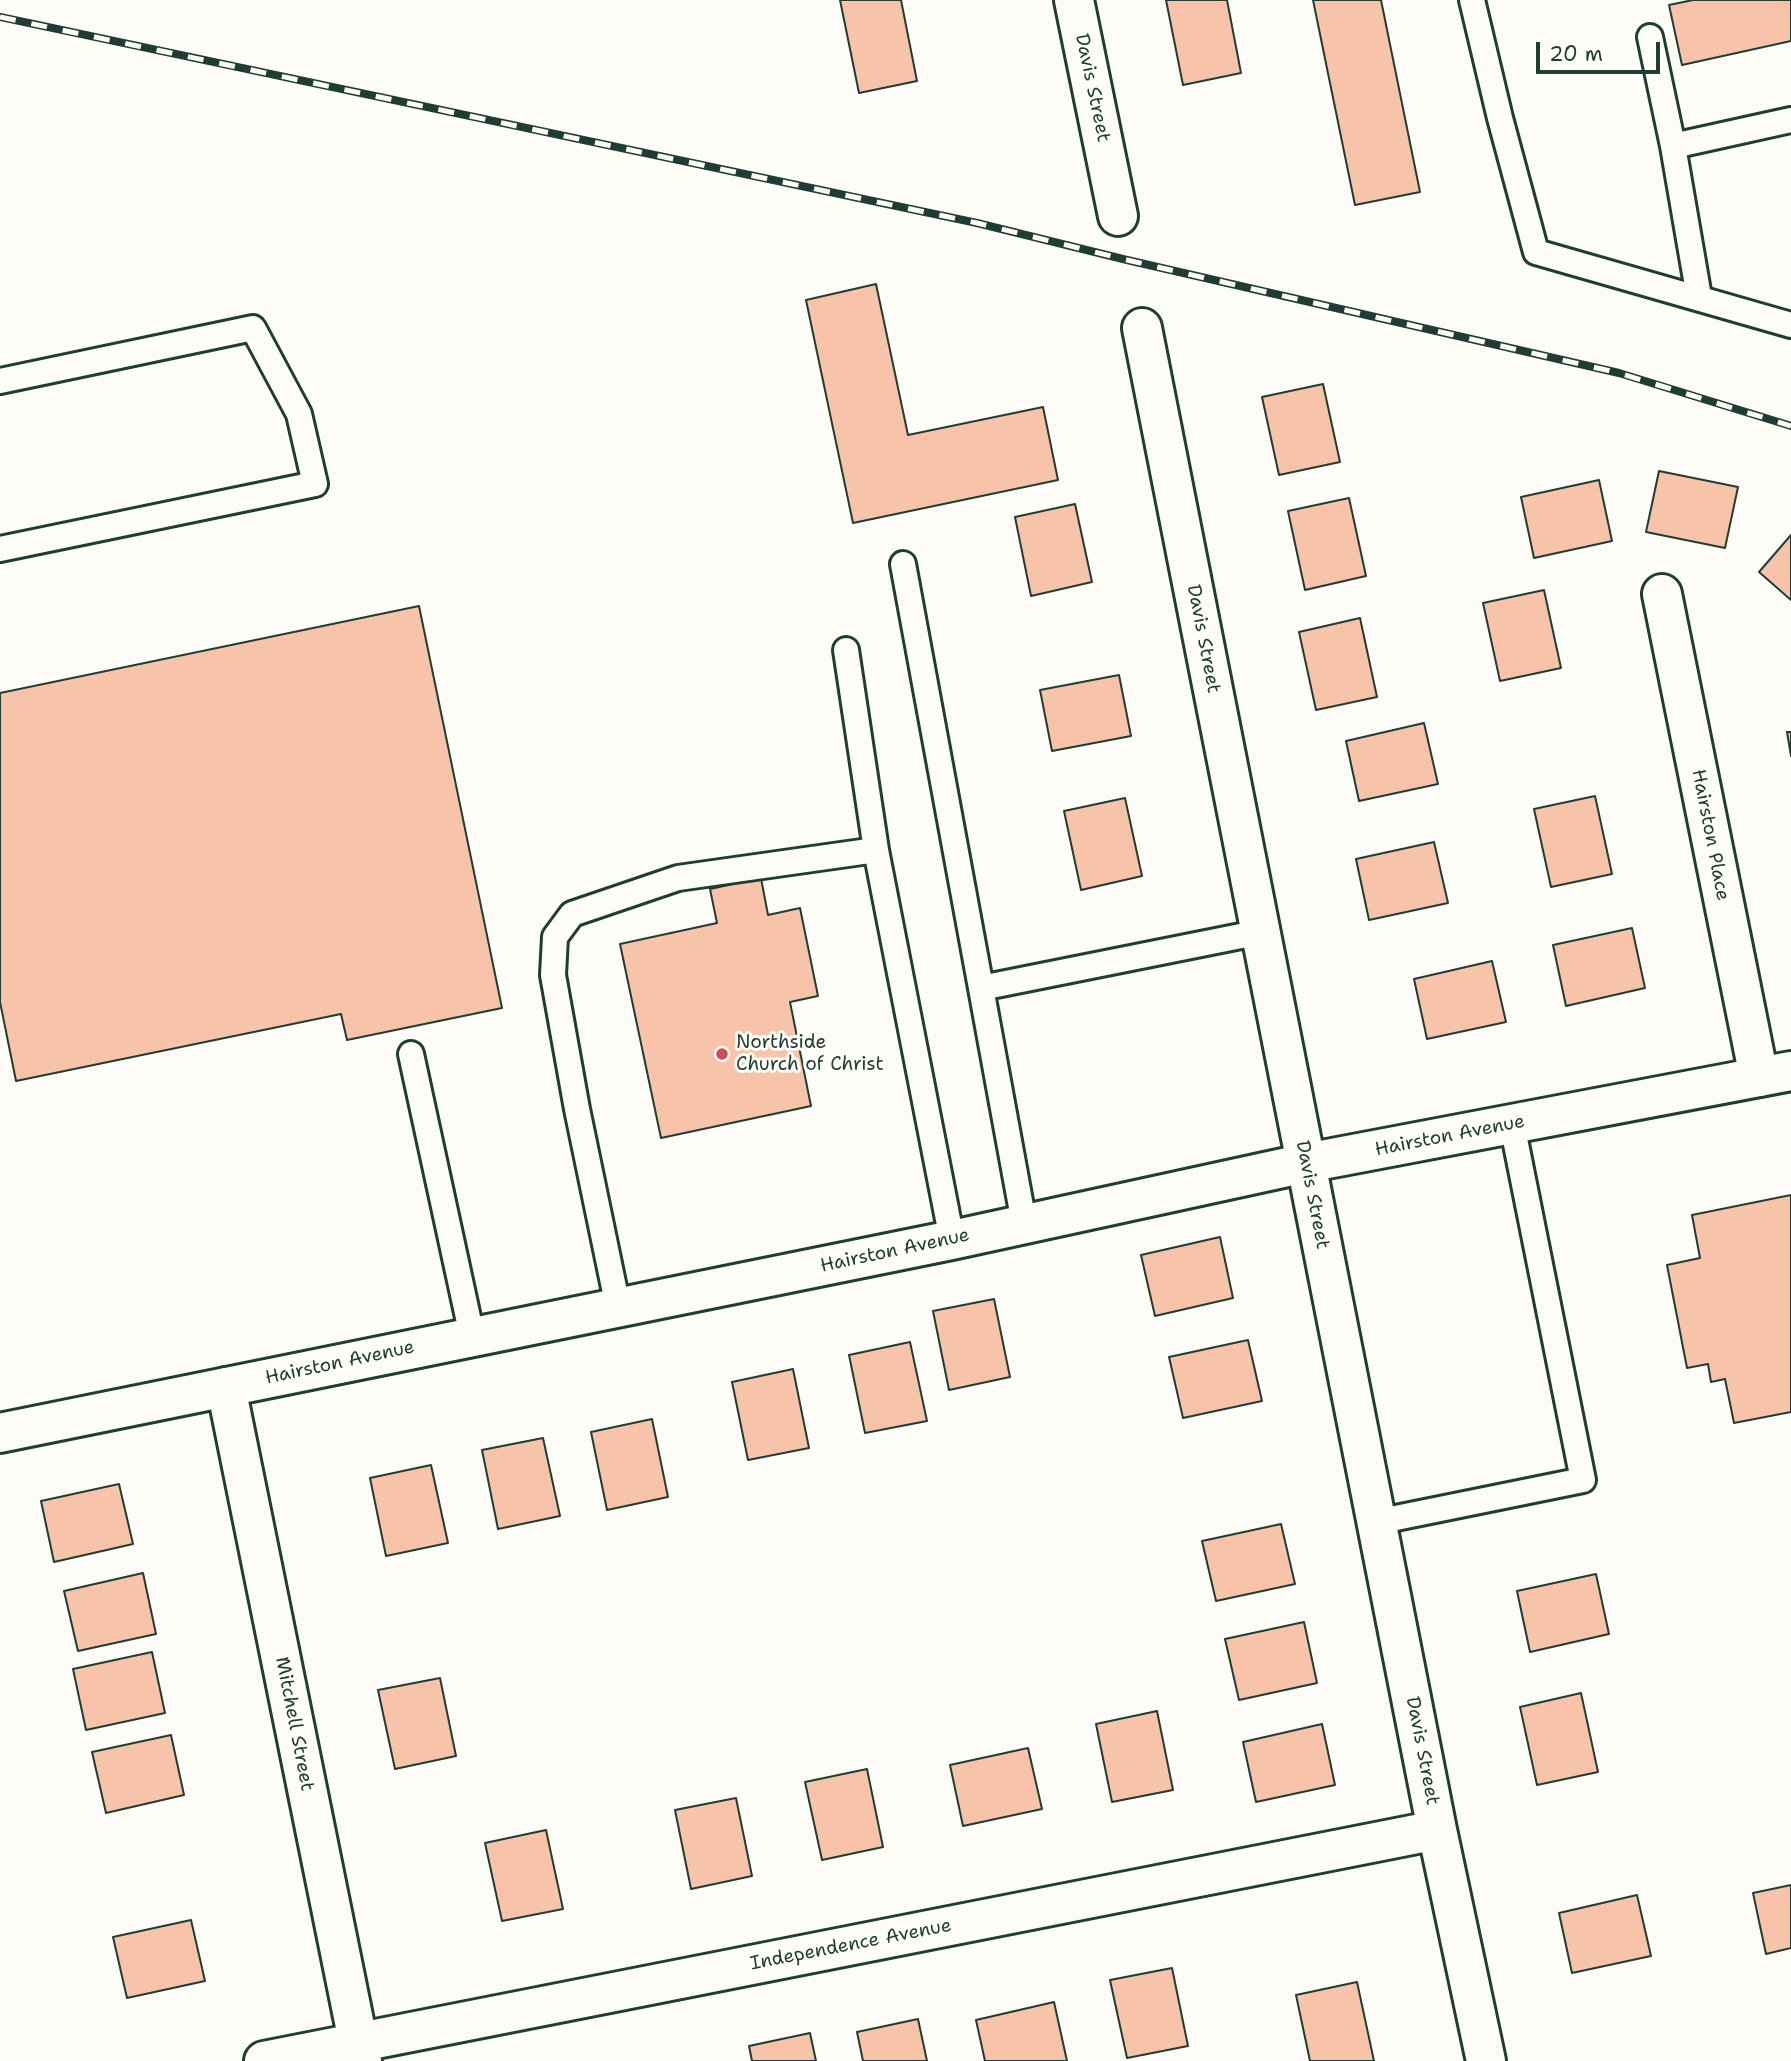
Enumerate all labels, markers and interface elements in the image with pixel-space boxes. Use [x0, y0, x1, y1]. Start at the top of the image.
scale bar [1539, 28, 1663, 72]
street label: Davis Street [1069, 32, 1115, 144]
text: 20 m [1549, 40, 1603, 68]
street label: Davis Street [1181, 583, 1225, 695]
street label: Hairston Place [1686, 767, 1734, 903]
place label: Northside Church of Christ [736, 1032, 884, 1076]
marker: Northside Church of Christ [714, 1046, 730, 1062]
street label: Hairston Avenue [1373, 1110, 1527, 1162]
street label: Davis Street [1290, 1139, 1334, 1251]
street label: Hairston Avenue [818, 1224, 972, 1278]
street label: Hairston Avenue [263, 1336, 417, 1390]
street label: Mitchell Street [270, 1655, 318, 1793]
street label: Davis Street [1400, 1695, 1444, 1807]
street label: Independence Avenue [748, 1914, 954, 1976]

